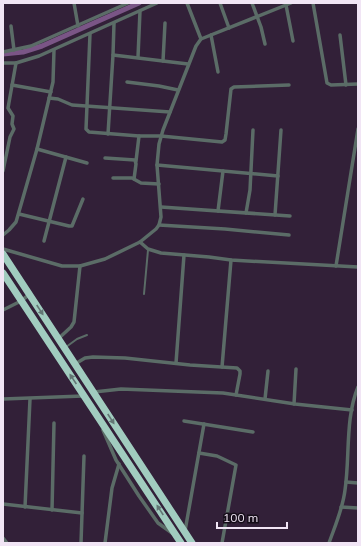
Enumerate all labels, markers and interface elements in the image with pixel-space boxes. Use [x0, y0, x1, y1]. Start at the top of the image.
one-way arrow [36, 305, 44, 315]
one-way arrow [69, 373, 77, 384]
one-way arrow [107, 414, 115, 424]
scale bar [217, 504, 287, 530]
one-way arrow [156, 505, 164, 516]
text: 100 m [223, 510, 258, 525]

